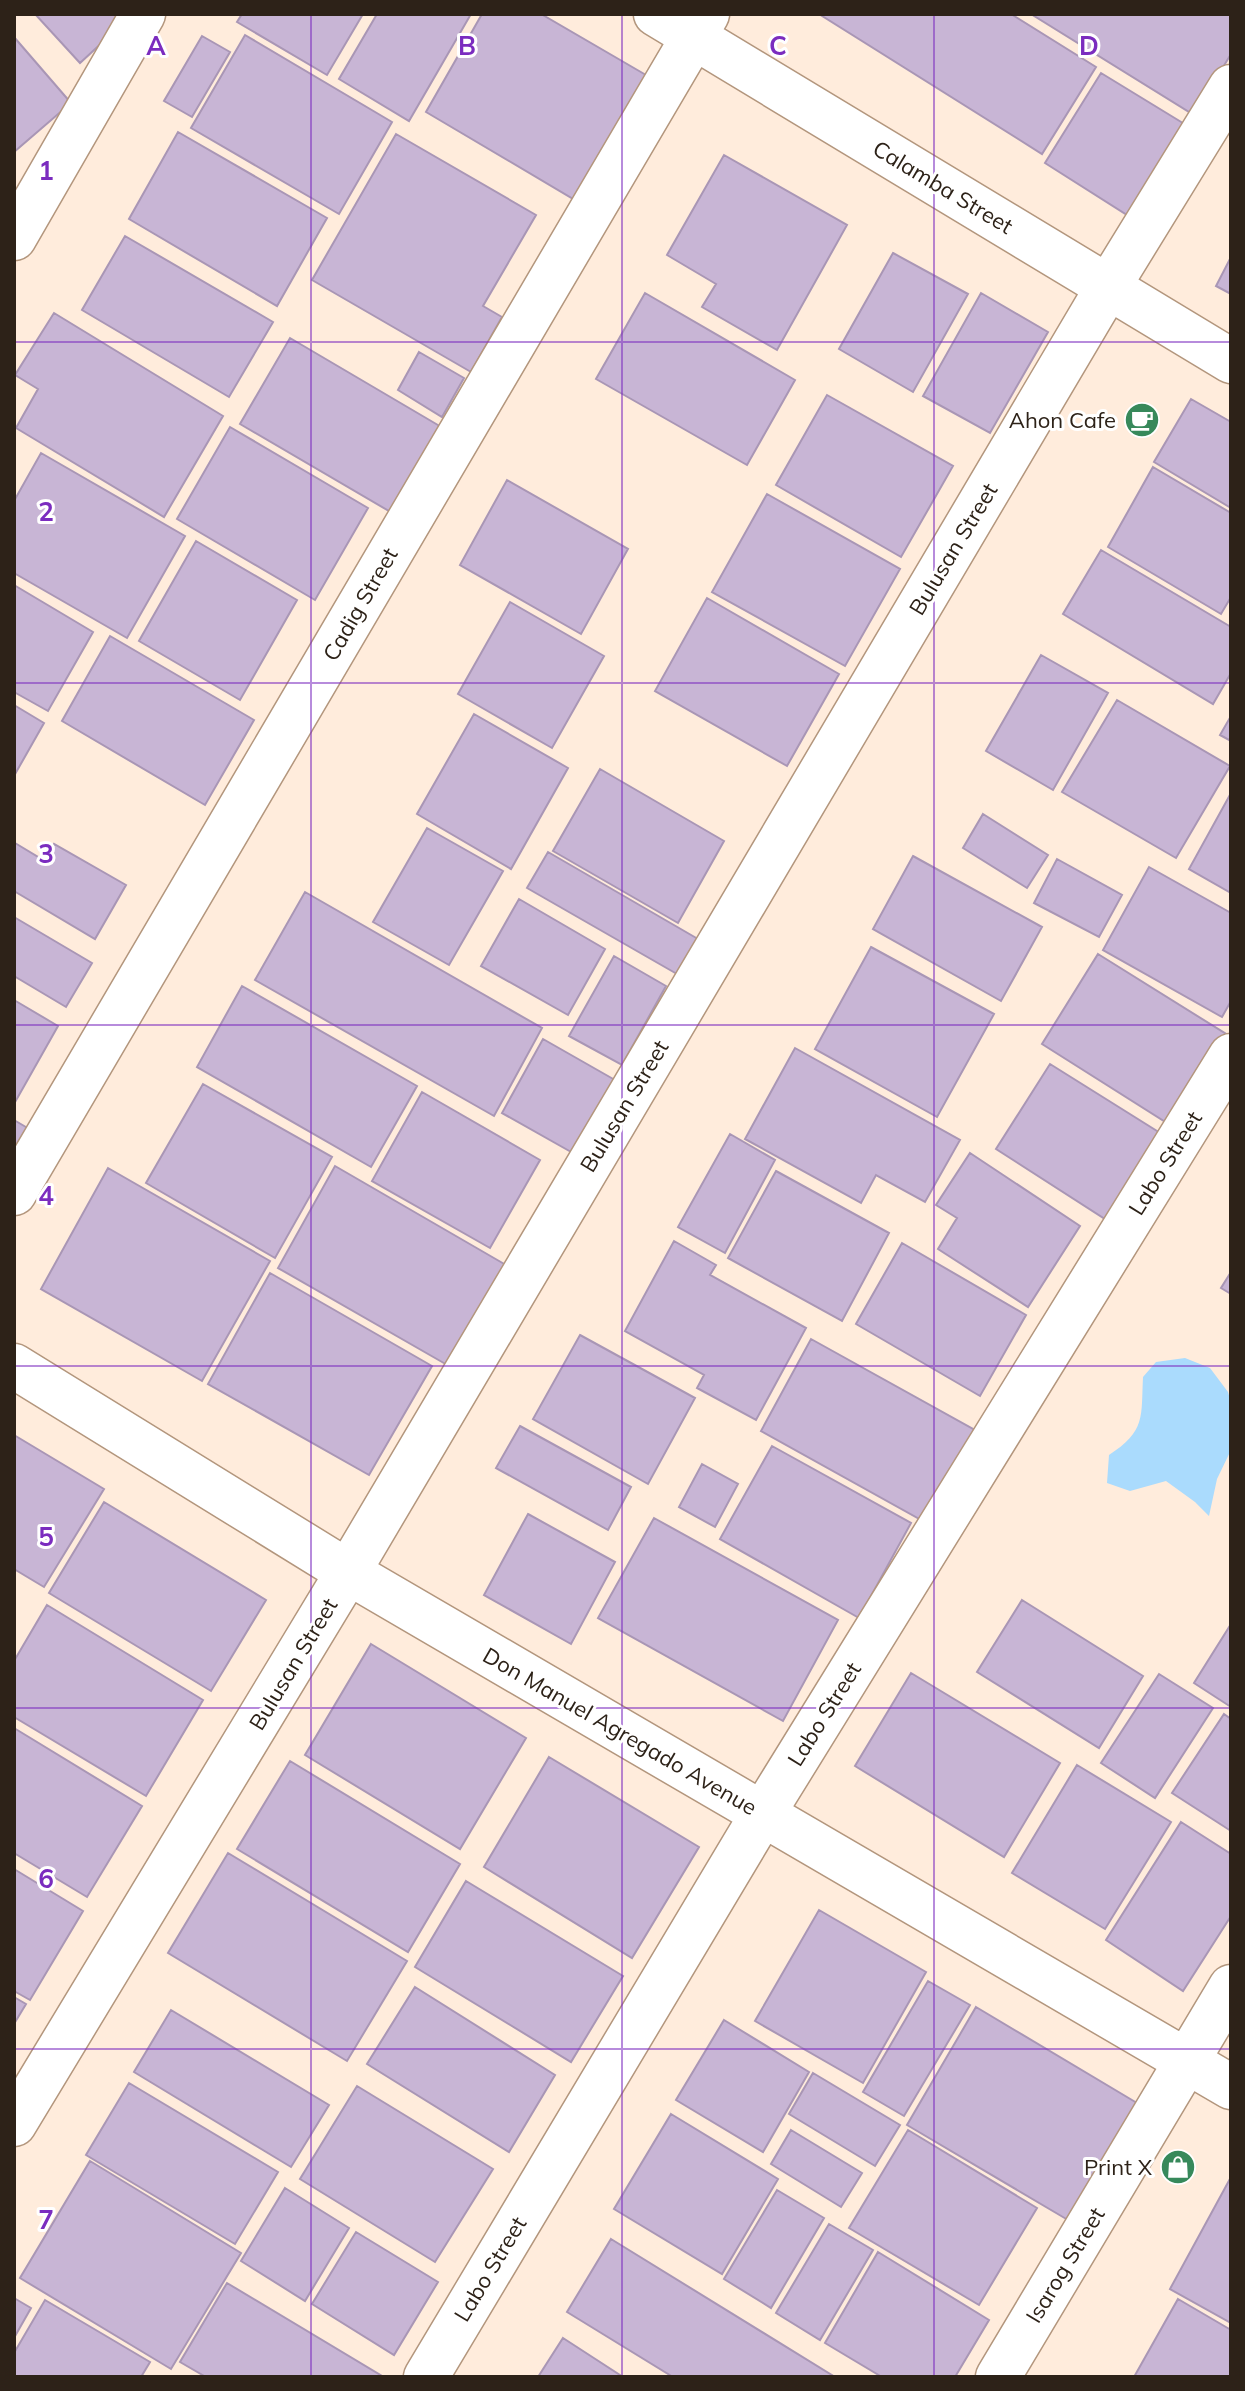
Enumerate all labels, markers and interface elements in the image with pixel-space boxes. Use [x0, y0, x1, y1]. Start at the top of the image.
text: A [146, 29, 166, 62]
text: B [458, 29, 476, 62]
text: C [769, 29, 787, 62]
text: D [1079, 29, 1099, 62]
street label: Calamba Street [868, 134, 1018, 240]
text: 1 [38, 154, 54, 187]
cafe icon: Ahon Cafe [1123, 401, 1161, 439]
place label: Ahon Cafe [1009, 406, 1116, 434]
street label: Bulusan Street [903, 478, 1004, 620]
text: 2 [38, 495, 54, 528]
street label: Cadig Street [316, 542, 404, 666]
text: 3 [38, 837, 54, 870]
street label: Bulusan Street [574, 1035, 675, 1177]
street label: Labo Street [1122, 1105, 1208, 1220]
text: 4 [38, 1179, 54, 1212]
text: 5 [38, 1520, 54, 1553]
street label: Bulusan Street [243, 1593, 344, 1735]
street label: Don Manuel Agregado Avenue [478, 1641, 762, 1821]
street label: Labo Street [781, 1656, 867, 1771]
text: 6 [38, 1862, 54, 1895]
shop icon: Print X [1159, 2148, 1197, 2186]
place label: Print X [1084, 2153, 1153, 2181]
street label: Isarog Street [1020, 2202, 1111, 2328]
text: 7 [38, 2203, 54, 2236]
street label: Labo Street [448, 2211, 532, 2327]

